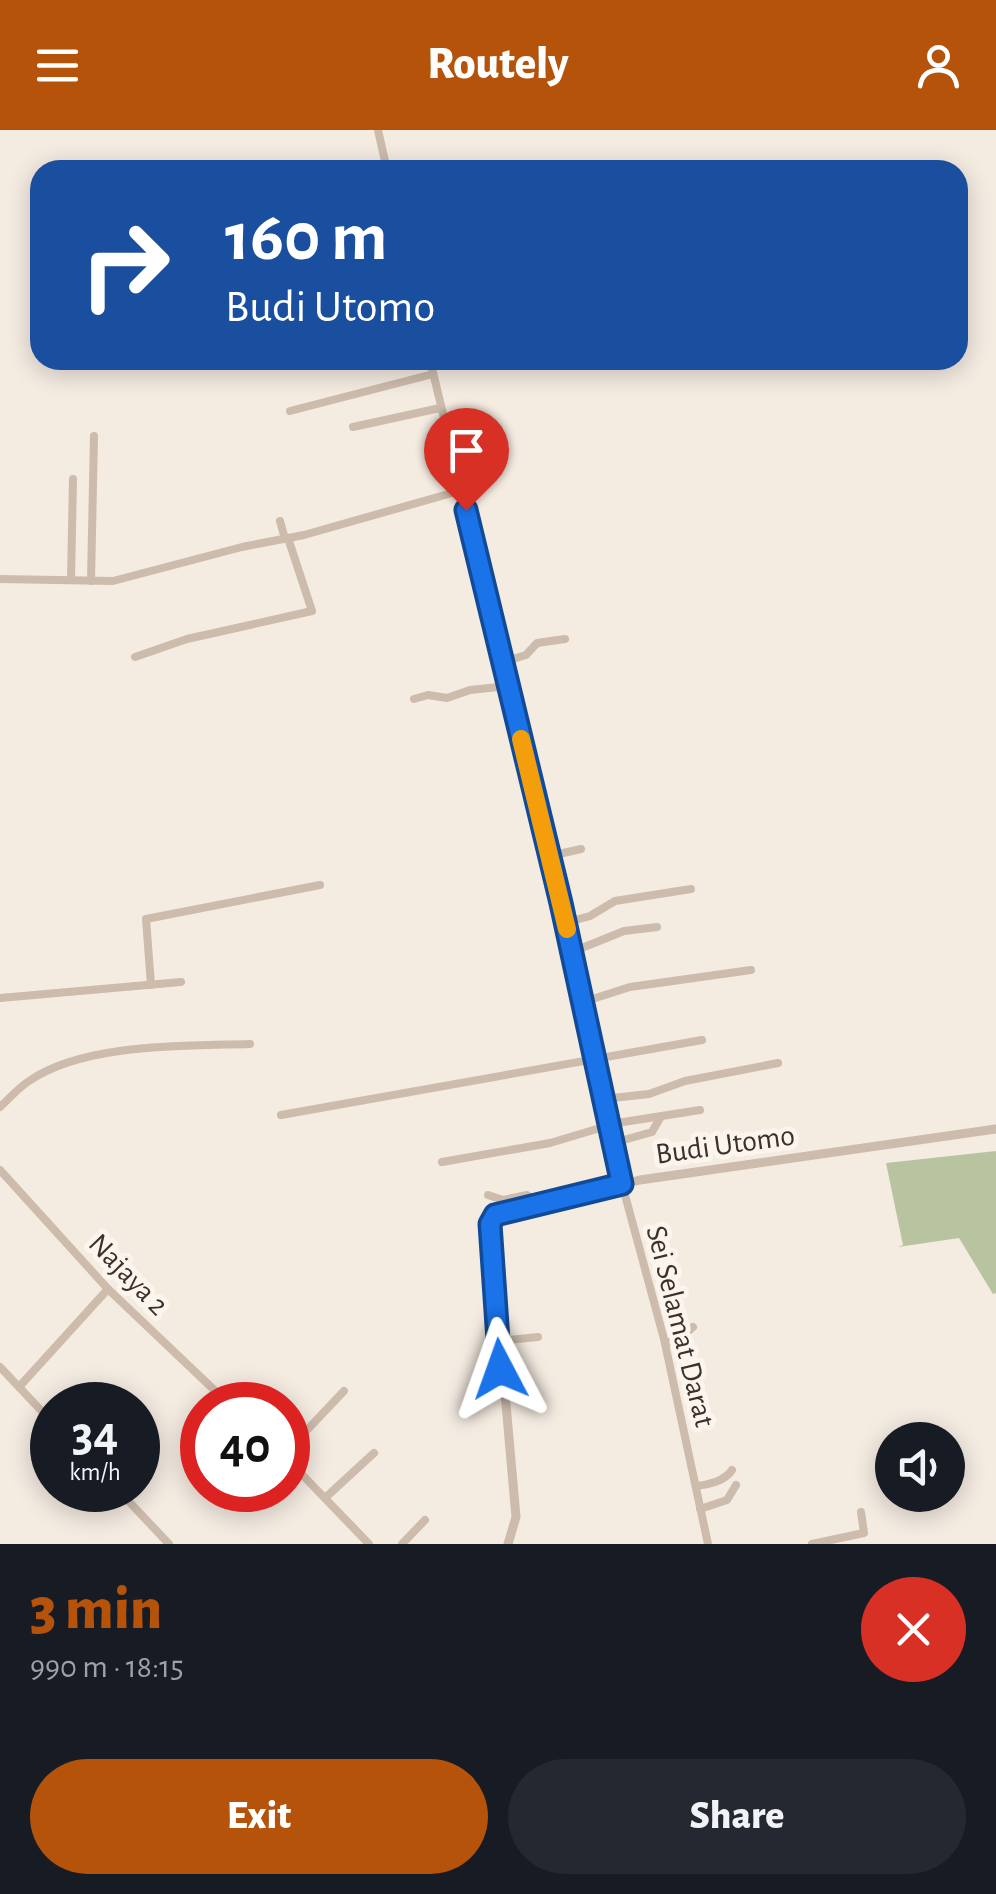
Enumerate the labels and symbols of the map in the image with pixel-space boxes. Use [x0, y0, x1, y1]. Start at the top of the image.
pin [424, 408, 509, 511]
street label: Budi Utomo [654, 1120, 797, 1170]
street label: Sei Selamat Darat [641, 1223, 720, 1430]
street label: Najaya 2 [83, 1228, 174, 1321]
position arrow [448, 1317, 552, 1421]
speed limit sign: 40 [180, 1382, 310, 1512]

